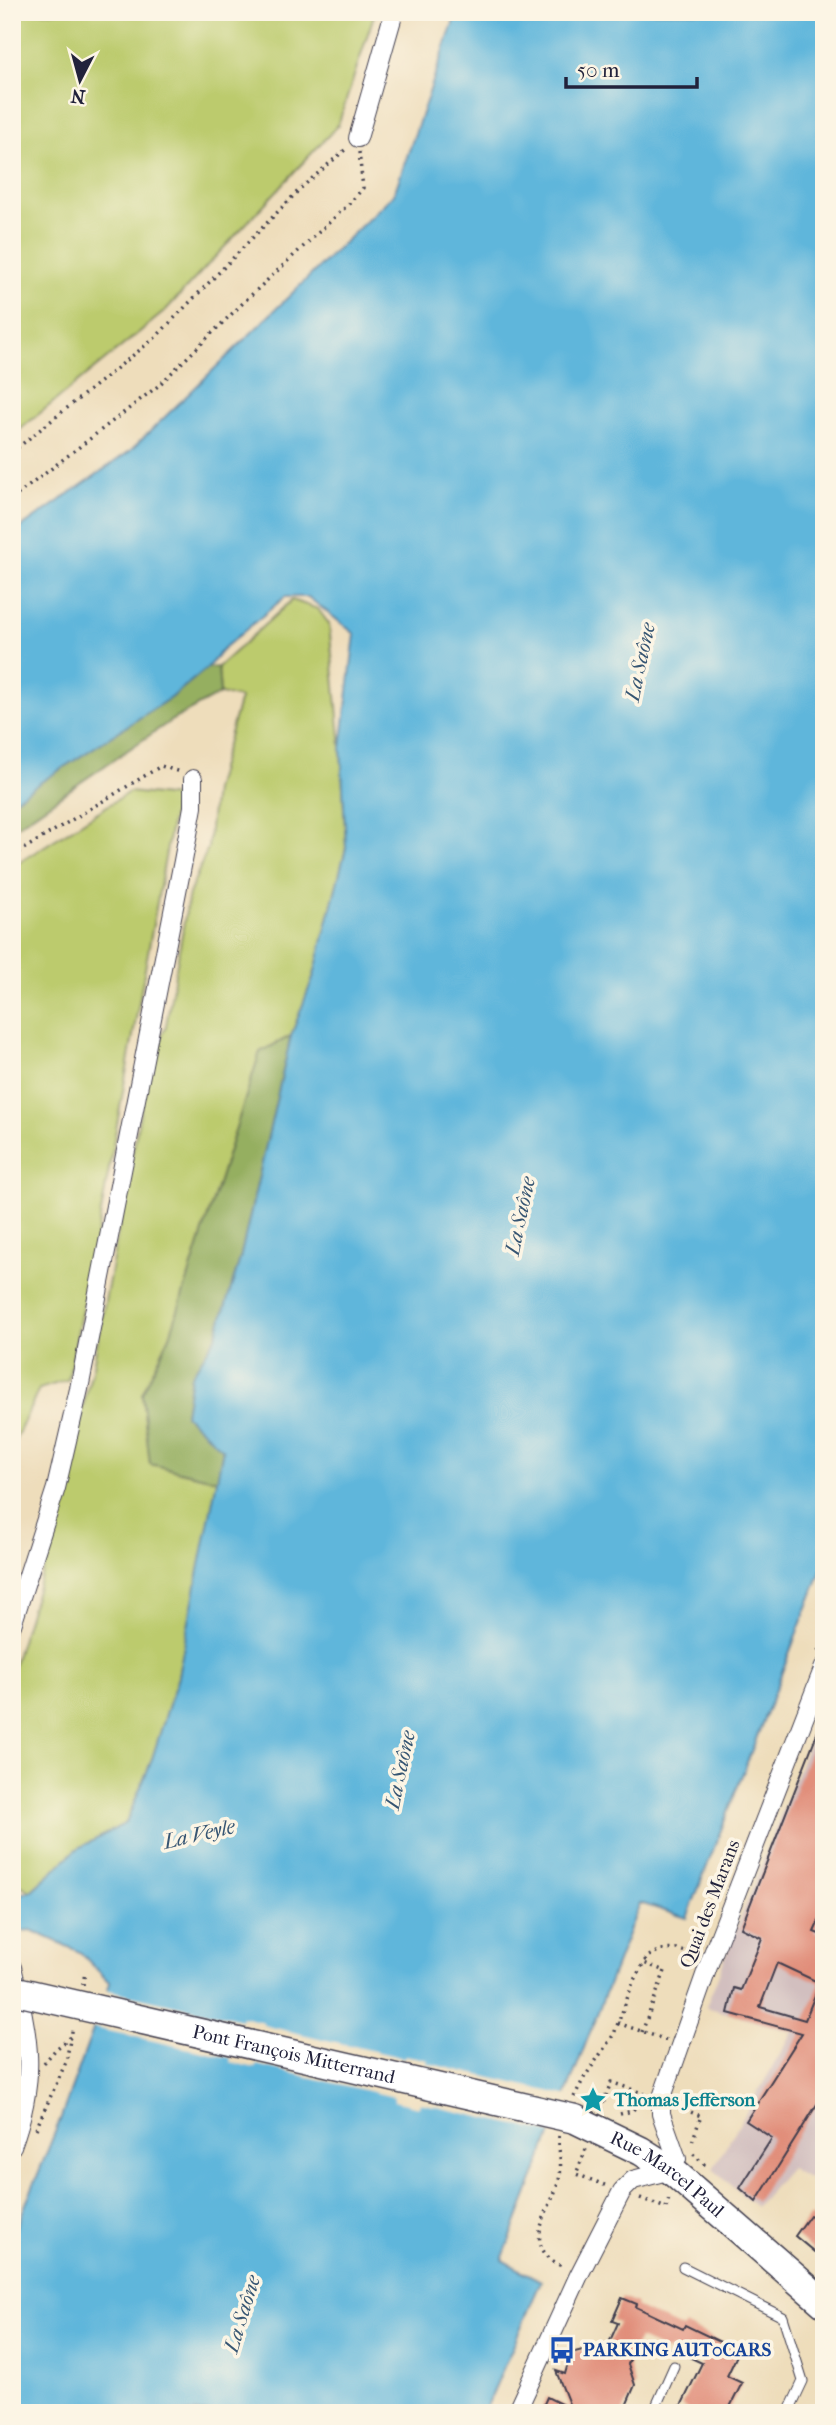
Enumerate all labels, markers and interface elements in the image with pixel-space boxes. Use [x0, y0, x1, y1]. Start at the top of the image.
north arrow [46, 46, 116, 116]
scale bar [566, 46, 698, 90]
text: 50 m [577, 58, 620, 82]
text: N [69, 84, 87, 108]
water label: La Saône [620, 620, 660, 705]
water label: La Saône [500, 1174, 540, 1259]
water label: La Saône [380, 1728, 420, 1813]
water label: La Veyle [159, 1814, 238, 1854]
street label: Quai des Marans [675, 1837, 745, 1971]
street label: Pont François Mitterrand [190, 2021, 398, 2089]
place icon: Thomas Jefferson [578, 2085, 608, 2115]
place label: Thomas Jefferson [613, 2089, 756, 2111]
street label: Rue Marcel Paul [607, 2127, 728, 2222]
water label: La Saône [218, 2272, 265, 2357]
bus stop icon: PARKING AUT0CARS [547, 2335, 577, 2365]
place label: PARKING AUT0CARS [583, 2339, 771, 2361]

